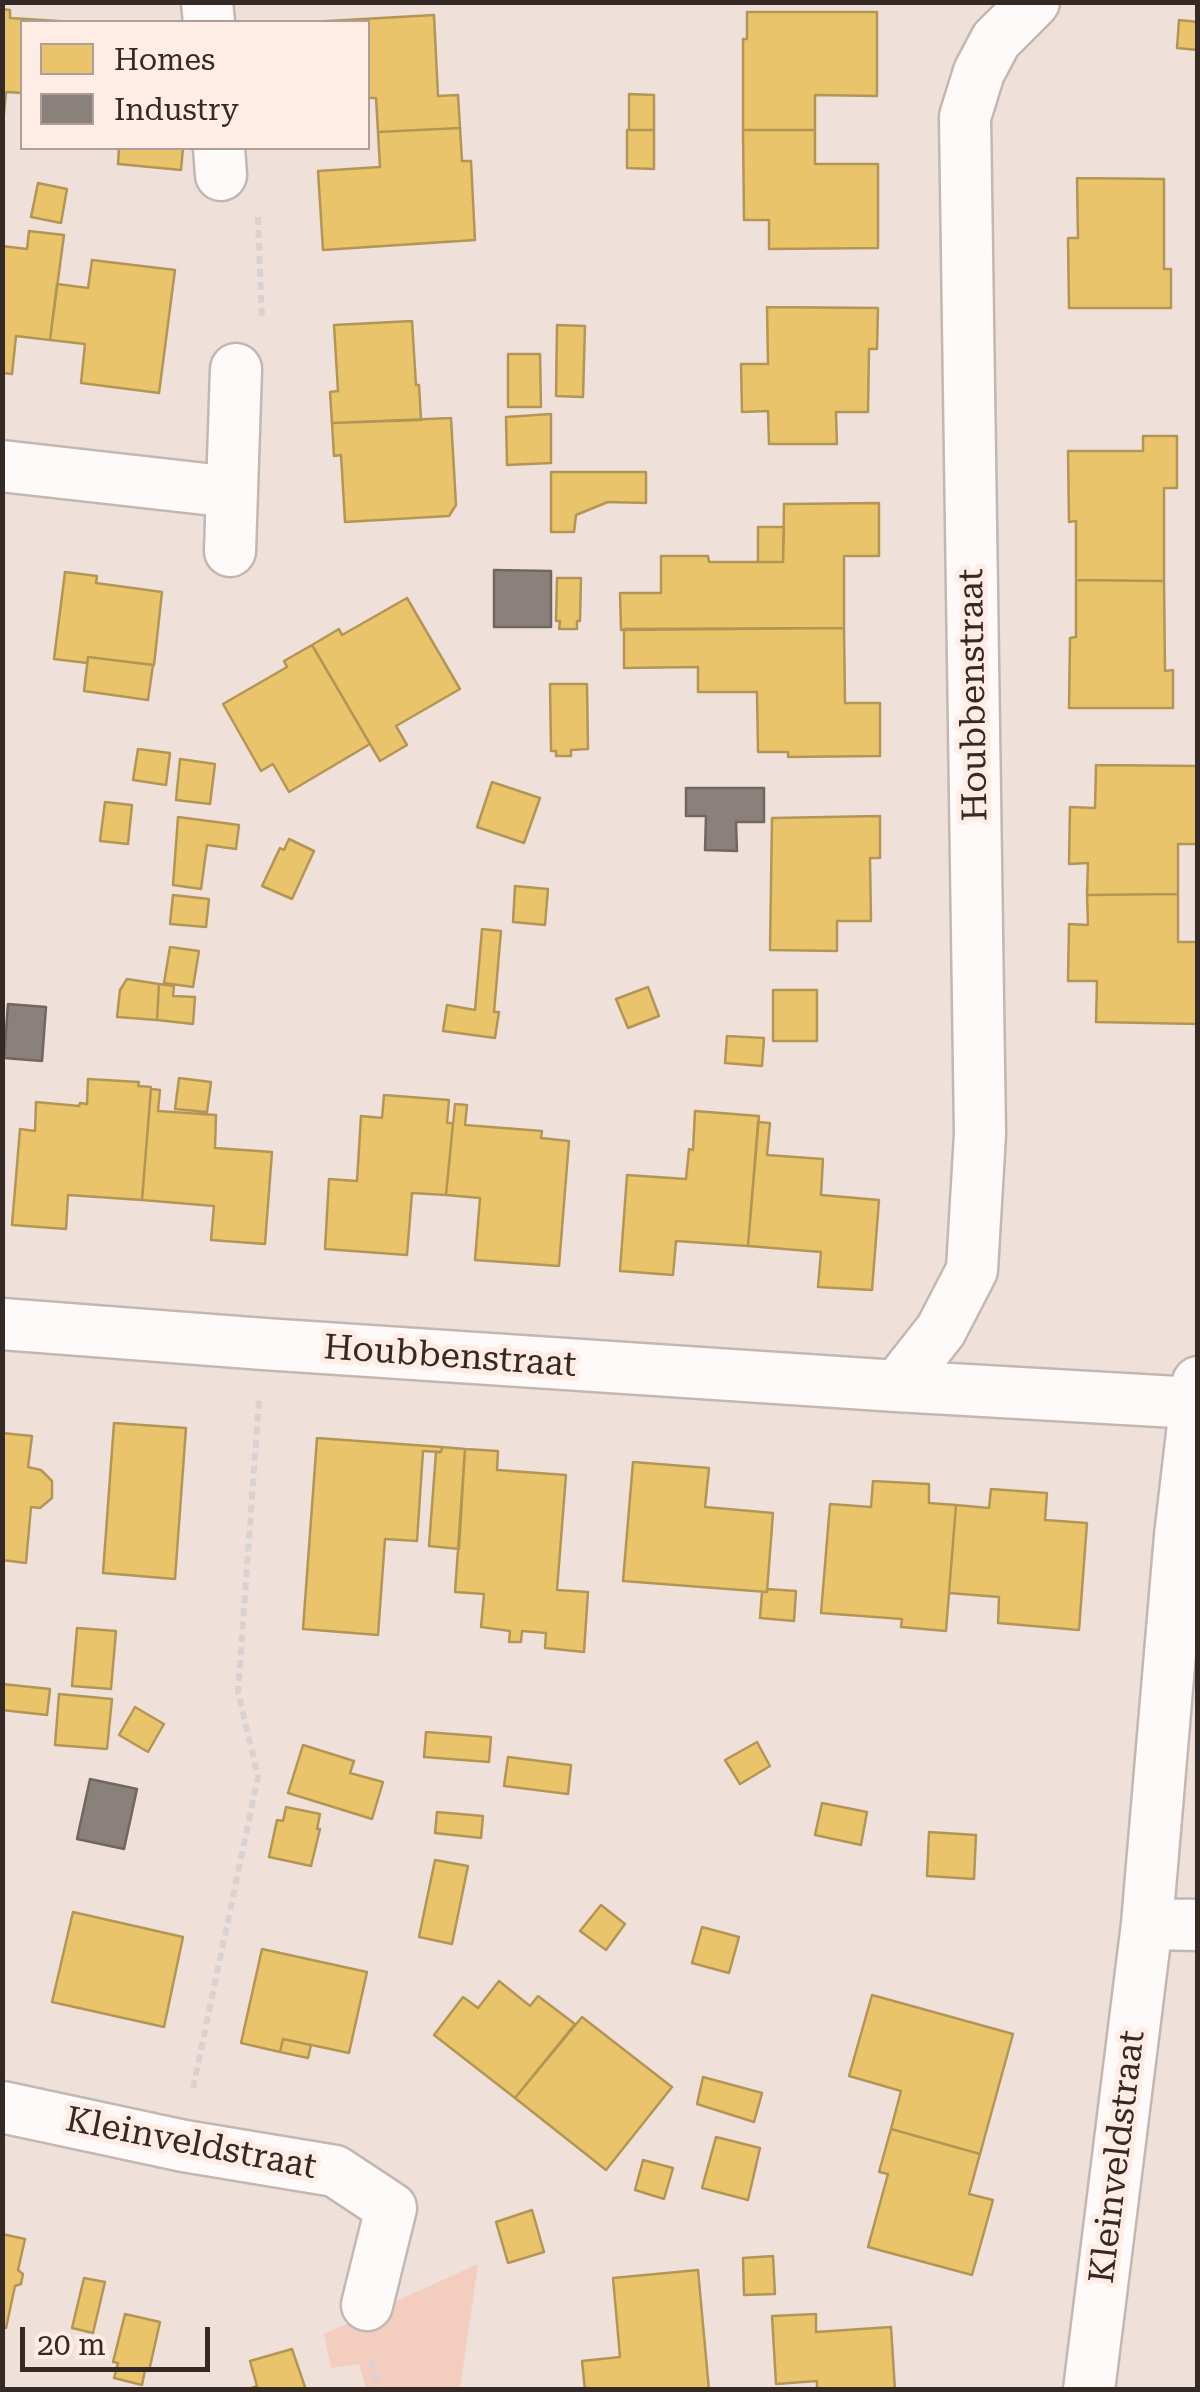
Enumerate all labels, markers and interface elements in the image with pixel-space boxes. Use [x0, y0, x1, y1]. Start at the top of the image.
legend [20, 20, 370, 150]
text: Homes [114, 42, 215, 77]
text: Industry [114, 92, 239, 127]
street label: Houbbenstraat [951, 568, 997, 822]
street label: Houbbenstraat [322, 1327, 578, 1387]
street label: Kleinveldstraat [1082, 2028, 1154, 2286]
street label: Kleinveldstraat [62, 2099, 320, 2189]
scale bar [25, 2307, 215, 2369]
text: 20 m [37, 2327, 106, 2362]

